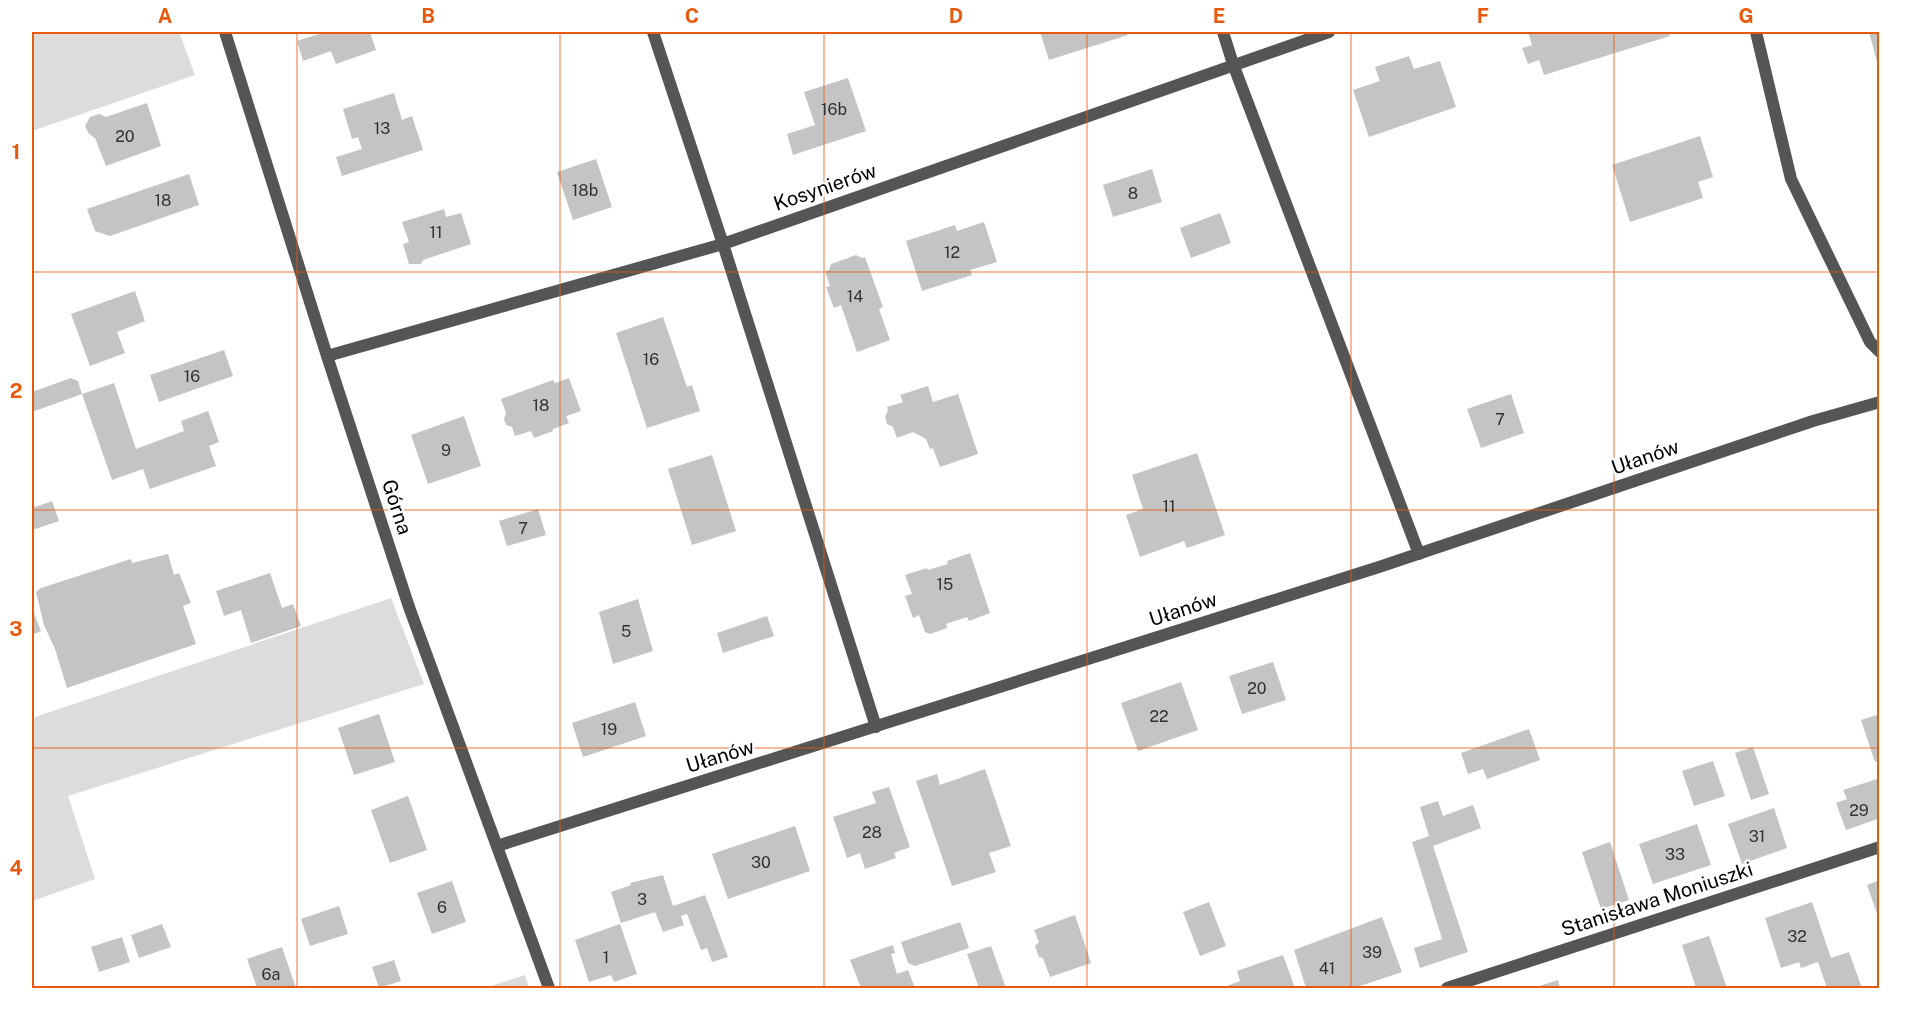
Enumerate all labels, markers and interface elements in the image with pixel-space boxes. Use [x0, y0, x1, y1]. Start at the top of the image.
text: A [158, 4, 172, 28]
text: B [421, 4, 435, 28]
text: C [685, 4, 699, 28]
text: D [949, 4, 963, 28]
text: E [1213, 4, 1225, 28]
text: F [1477, 4, 1489, 28]
text: G [1738, 4, 1754, 28]
house number: 16b [821, 100, 847, 119]
house number: 13 [374, 119, 390, 138]
house number: 20 [115, 127, 135, 146]
text: 1 [12, 140, 20, 164]
street label: Kosynierów [770, 158, 880, 216]
house number: 18b [572, 181, 598, 200]
house number: 8 [1128, 184, 1138, 203]
house number: 18 [155, 191, 171, 210]
house number: 11 [429, 223, 443, 242]
house number: 12 [944, 243, 960, 262]
house number: 14 [847, 287, 863, 306]
house number: 16 [643, 350, 659, 369]
house number: 16 [184, 367, 200, 386]
text: 2 [10, 379, 22, 403]
house number: 18 [533, 396, 549, 415]
house number: 7 [1495, 410, 1505, 429]
street label: Ułanów [1608, 434, 1682, 480]
house number: 9 [441, 441, 451, 460]
street label: Górna [377, 476, 417, 538]
house number: 11 [1162, 497, 1176, 516]
house number: 7 [518, 519, 528, 538]
house number: 15 [937, 575, 953, 594]
street label: Ułanów [1146, 587, 1220, 631]
text: 3 [9, 617, 23, 641]
house number: 5 [621, 622, 631, 641]
house number: 20 [1247, 679, 1267, 698]
house number: 22 [1149, 707, 1169, 726]
house number: 19 [601, 720, 617, 739]
street label: Ułanów [683, 734, 757, 778]
house number: 29 [1849, 801, 1869, 820]
house number: 28 [862, 823, 882, 842]
house number: 31 [1749, 827, 1765, 846]
house number: 33 [1665, 845, 1685, 864]
house number: 30 [751, 853, 771, 872]
text: 4 [9, 856, 23, 880]
street label: Stanisława Moniuszki [1558, 857, 1756, 941]
house number: 3 [637, 890, 647, 909]
house number: 6 [437, 898, 447, 917]
house number: 32 [1787, 927, 1807, 946]
house number: 39 [1362, 943, 1382, 962]
house number: 1 [603, 948, 609, 967]
house number: 41 [1319, 959, 1335, 978]
house number: 6a [262, 965, 280, 984]

